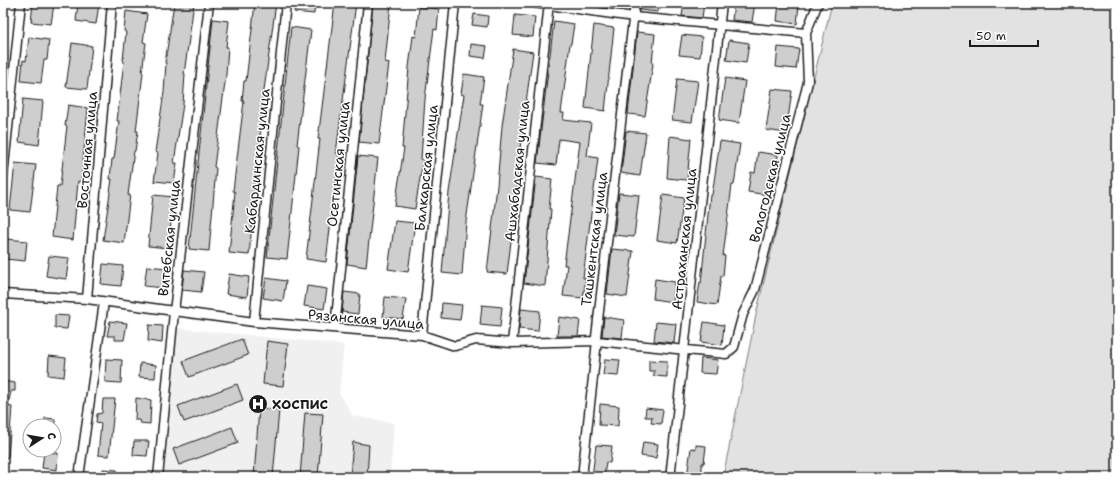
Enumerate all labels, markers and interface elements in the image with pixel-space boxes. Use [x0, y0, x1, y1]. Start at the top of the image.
scale bar [970, 22, 1038, 48]
text: 50 m [976, 28, 1006, 44]
street label: Кабардинская улица [240, 87, 274, 234]
street label: Восточная улица [73, 90, 101, 209]
street label: Ашхабадская улица [501, 99, 533, 242]
street label: Осетинская улица [322, 100, 354, 228]
street label: Балкарская улица [410, 104, 442, 232]
street label: Вологодская улица [745, 111, 795, 244]
street label: Астраханская улица [668, 167, 700, 311]
street label: Ташкентская улица [577, 170, 611, 307]
street label: Витебская улица [154, 179, 184, 297]
street label: Рязанская улица [307, 305, 425, 333]
hospital icon: ХОСПИС [247, 393, 269, 415]
place label: ХОСПИС [272, 395, 328, 413]
north arrow [22, 418, 62, 458]
text: С [43, 431, 59, 441]

